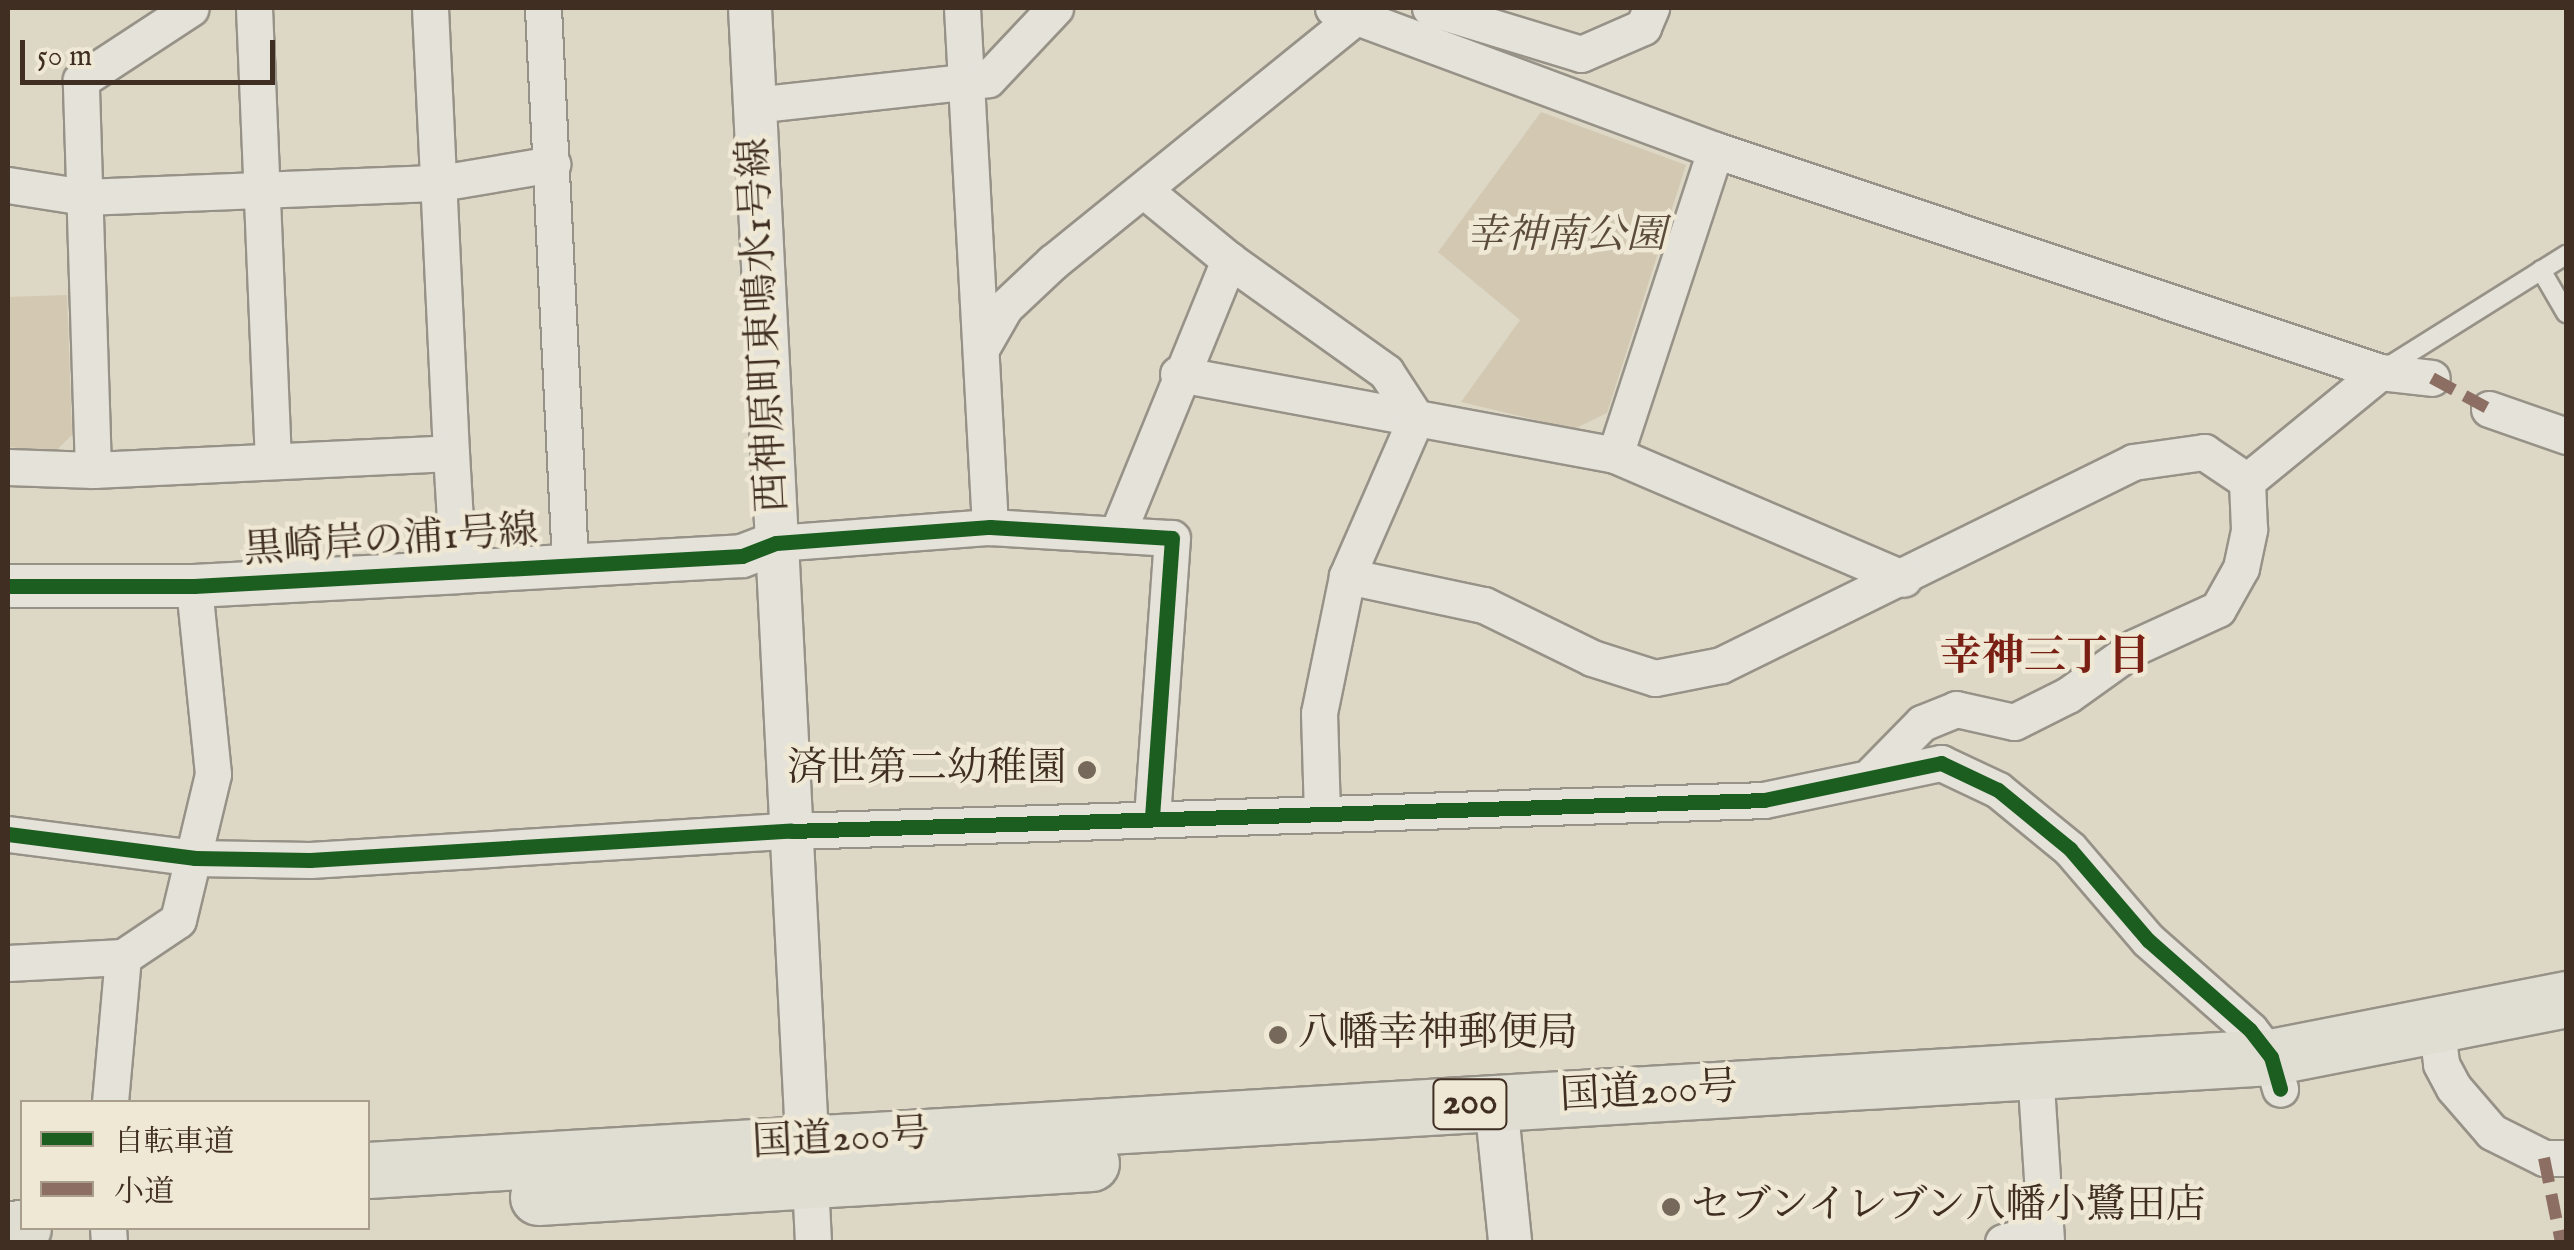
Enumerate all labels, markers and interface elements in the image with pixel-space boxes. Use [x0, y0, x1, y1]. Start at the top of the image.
scale bar [25, 20, 280, 82]
text: 50 m [37, 38, 92, 76]
street label: 西神原町東鳴水1号線 [731, 137, 799, 513]
park label: 幸神南公園 [1466, 213, 1666, 261]
street label: 黒崎岸の浦1号線 [242, 508, 540, 576]
district label: 幸神三丁目 [1940, 633, 2150, 683]
place label: 済世第二幼稚園 [787, 746, 1067, 794]
marker: 済世第二幼稚園 [1076, 759, 1098, 781]
place label: 八幡幸神郵便局 [1298, 1011, 1578, 1059]
marker: 八幡幸神郵便局 [1267, 1024, 1289, 1046]
street label: 国道200号 [1559, 1064, 1739, 1122]
road number: 200 [1430, 1071, 1510, 1137]
legend [20, 1100, 370, 1230]
street label: 国道200号 [751, 1111, 931, 1169]
text: 自転車道 [114, 1124, 234, 1162]
text: 小道 [114, 1174, 174, 1212]
place label: セブンイレブン八幡小鷺田店 [1691, 1183, 2211, 1231]
marker: セブンイレブン八幡小鷺田店 [1660, 1196, 1682, 1218]

